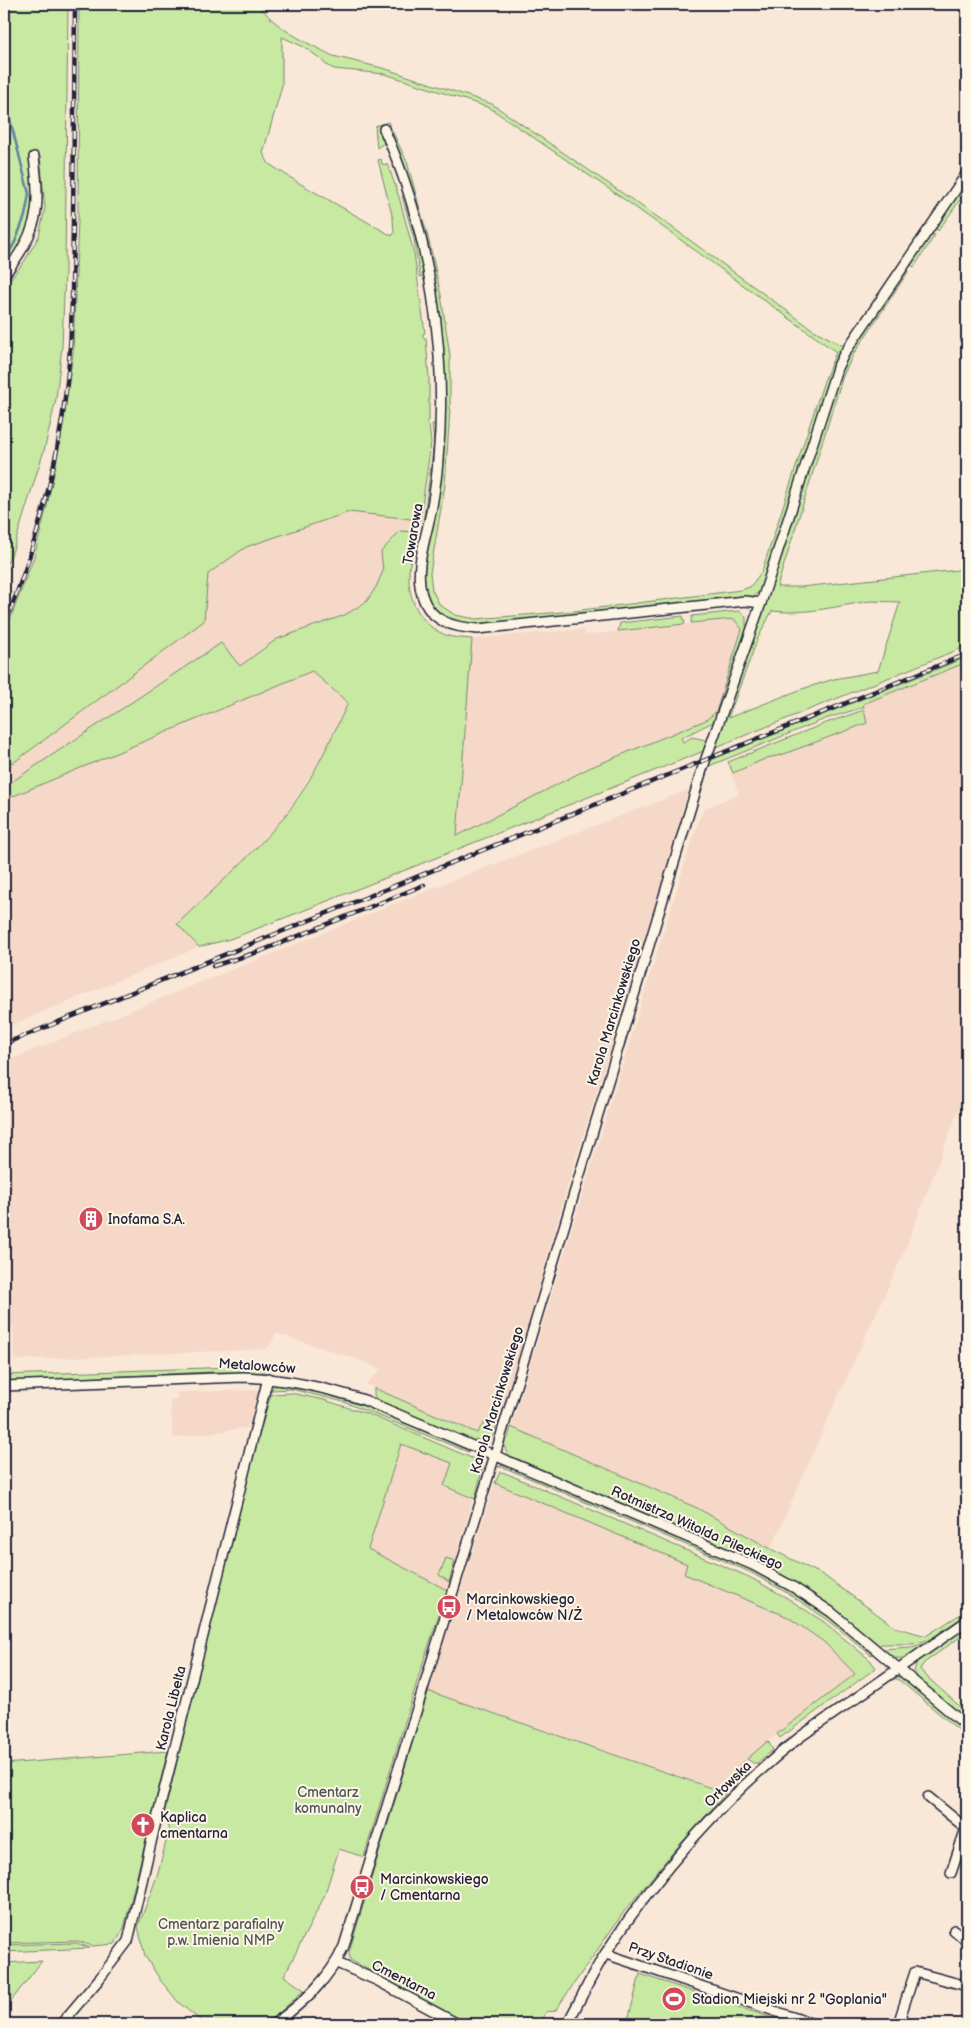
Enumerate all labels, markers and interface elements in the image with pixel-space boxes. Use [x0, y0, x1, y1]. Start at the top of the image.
street label: Towarowa [399, 502, 427, 566]
street label: Karola Marcinkowskiego [584, 936, 645, 1088]
building icon: Inofama S.A. [78, 1206, 104, 1232]
place label: Inofama S.A. [108, 1211, 185, 1228]
street label: Karola Marcinkowskiego [467, 1324, 528, 1476]
street label: Metalowców [218, 1355, 297, 1377]
street label: Rotmistrza Witolda Pileckiego [608, 1482, 786, 1574]
place label: Marcinkowskiego / Metalowców N/Ż [466, 1591, 583, 1624]
bus stop icon: Marcinkowskiego / Metalowców N/Ż [436, 1594, 462, 1620]
street label: Karola Libelta [152, 1664, 190, 1752]
street label: Orłowska [701, 1757, 755, 1811]
park label: Cmentarz komunalny [294, 1784, 362, 1817]
place label: Kaplica cmentarna [160, 1809, 228, 1842]
church icon: Kaplica cmentarna [130, 1812, 156, 1838]
place label: Marcinkowskiego / Cmentarna [380, 1871, 489, 1904]
bus stop icon: Marcinkowskiego / Cmentarna [349, 1874, 375, 1900]
park label: Cmentarz parafialny p.w. Imienia NMP [158, 1916, 285, 1949]
street label: Przy Stadionie [626, 1939, 716, 1983]
street label: Cmentarna [369, 1956, 439, 2004]
sports icon: Stadion Miejski nr 2 "Goplania" [661, 1986, 687, 2012]
place label: Stadion Miejski nr 2 "Goplania" [692, 1991, 887, 2008]

